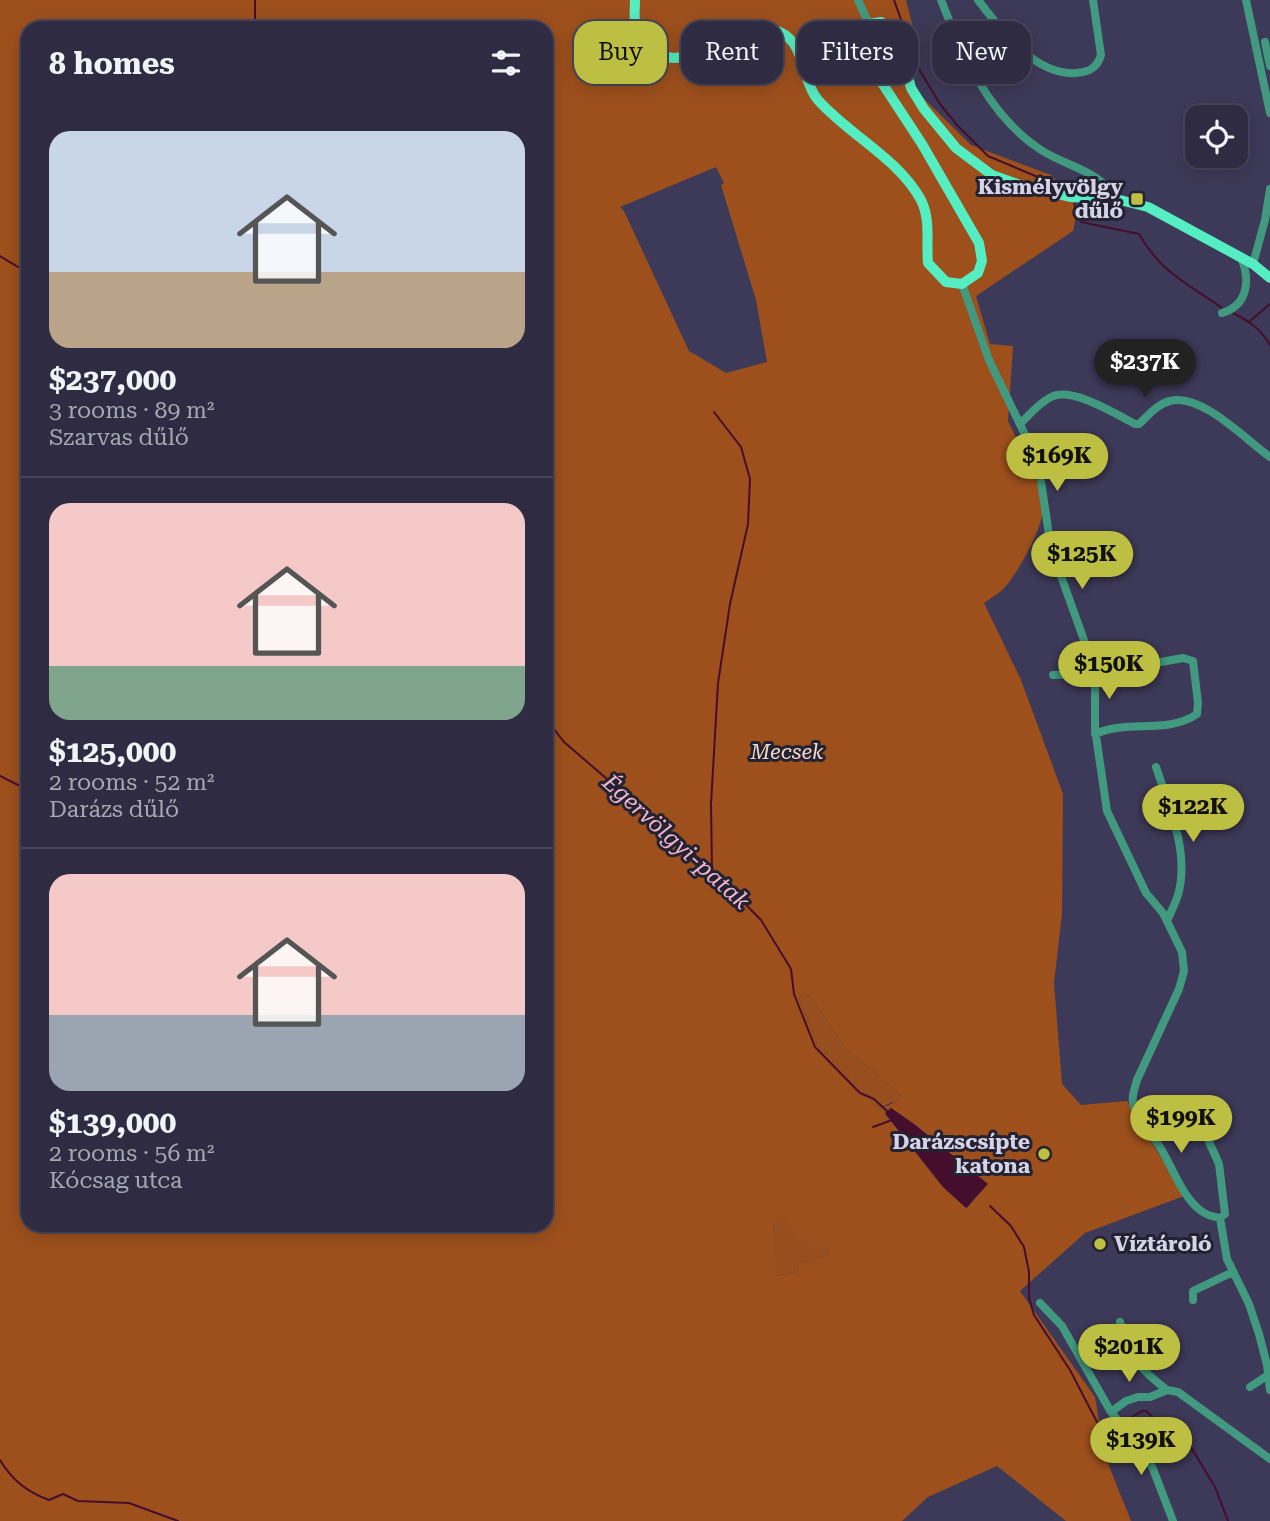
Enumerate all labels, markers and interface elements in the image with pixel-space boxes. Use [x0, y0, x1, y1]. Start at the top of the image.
chip: Buy [574, 21, 667, 84]
chip: Rent [681, 21, 783, 84]
chip: Filters [797, 21, 918, 84]
chip: New [932, 21, 1031, 84]
icon: filters [487, 44, 525, 82]
text: 8 homes [49, 46, 175, 81]
map controls [1185, 105, 1248, 168]
button: locate [1185, 105, 1248, 168]
place label: Kismélyvölgy dűlő [978, 175, 1123, 223]
icon: home [224, 176, 350, 302]
marker: Kismélyvölgy dűlő [1129, 191, 1145, 207]
pin: $237K [1096, 340, 1194, 399]
text: $237K [1110, 348, 1180, 375]
text: $237,000 [49, 362, 176, 397]
text: 3 rooms · 89 m² [49, 397, 215, 424]
text: Szarvas dűlő [49, 424, 189, 451]
pin: $169K [1008, 434, 1106, 493]
text: $169K [1022, 442, 1092, 469]
pin: $125K [1033, 532, 1131, 591]
text: $125K [1047, 540, 1117, 567]
icon: home [224, 548, 350, 674]
pin: $150K [1060, 642, 1158, 701]
text: $150K [1074, 650, 1144, 677]
text: $125,000 [49, 734, 176, 769]
park label: Mecsek [749, 740, 824, 764]
water label: Égervölgyi-patak [596, 768, 755, 915]
text: 2 rooms · 52 m² [49, 769, 215, 796]
pin: $122K [1144, 784, 1242, 844]
text: $122K [1158, 793, 1228, 820]
text: Darázs dűlő [49, 796, 179, 823]
icon: home [224, 919, 350, 1045]
pin: $199K [1132, 1096, 1230, 1155]
text: $199K [1146, 1104, 1216, 1131]
text: $139,000 [49, 1105, 176, 1140]
place label: Darázscsípte katona [893, 1130, 1031, 1178]
text: 2 rooms · 56 m² [49, 1140, 215, 1167]
marker: Darázscsípte katona [1036, 1146, 1052, 1162]
text: Kócsag utca [49, 1167, 183, 1194]
place label: Víztároló [1114, 1232, 1212, 1256]
marker: Víztároló [1092, 1236, 1108, 1252]
pin: $201K [1080, 1324, 1178, 1384]
text: $201K [1094, 1333, 1164, 1360]
pin: $139K [1092, 1418, 1190, 1477]
text: $139K [1106, 1426, 1176, 1453]

